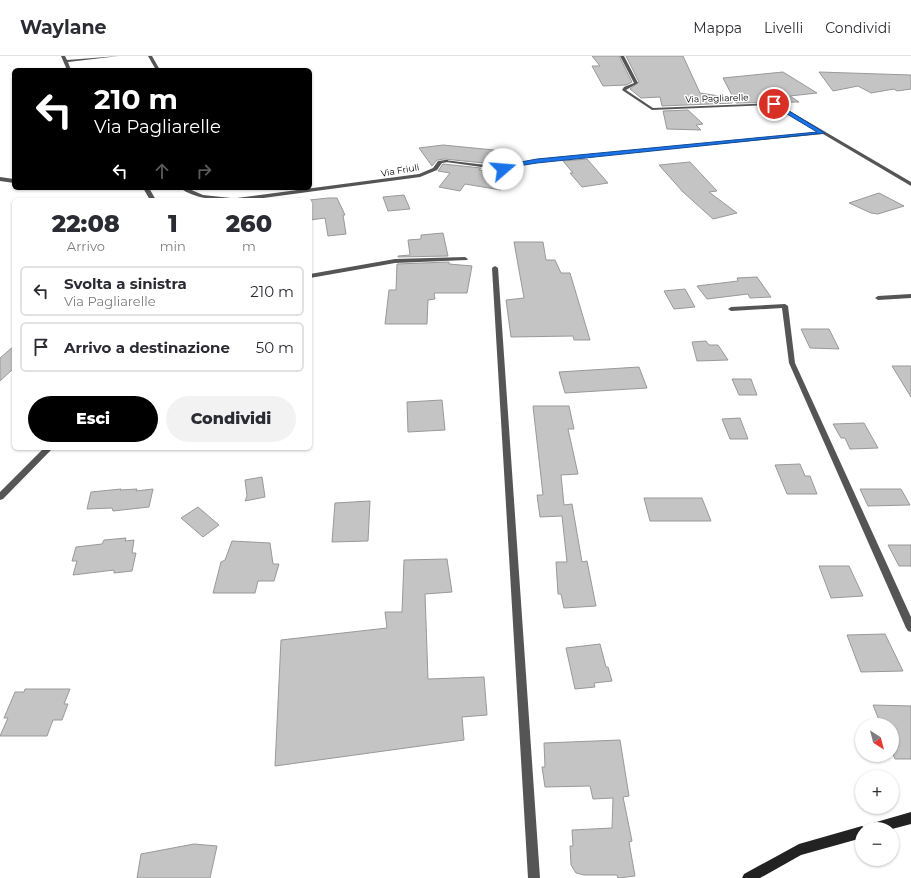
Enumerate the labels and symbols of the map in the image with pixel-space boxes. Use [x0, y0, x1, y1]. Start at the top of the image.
pin [757, 87, 791, 121]
street label: Via Pagliarelle [685, 91, 749, 105]
position arrow [482, 148, 524, 190]
street label: Via Friuli [380, 161, 420, 179]
north arrow [855, 718, 899, 762]

